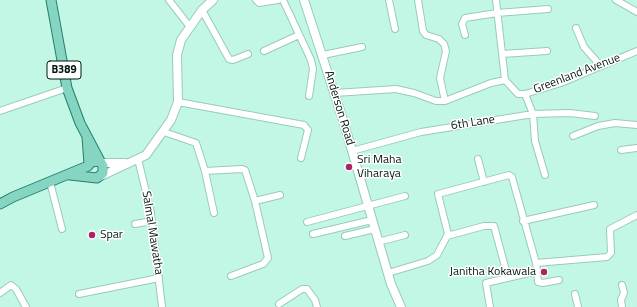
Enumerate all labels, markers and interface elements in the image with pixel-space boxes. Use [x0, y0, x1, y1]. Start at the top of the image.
street label: Greenland Avenue [532, 51, 622, 97]
road number: B389 [47, 61, 81, 79]
street label: Anderson Road [321, 69, 357, 147]
street label: 6th Lane [450, 112, 496, 134]
place label: Sri Maha Viharaya [357, 153, 401, 181]
marker: Sri Maha Viharaya [344, 162, 354, 172]
street label: Salmal Mawatha [138, 190, 166, 276]
place label: Spar [100, 228, 123, 242]
marker: Spar [87, 230, 97, 240]
place label: Janitha Kokawala [450, 265, 536, 279]
marker: Janitha Kokawala [539, 267, 549, 277]

